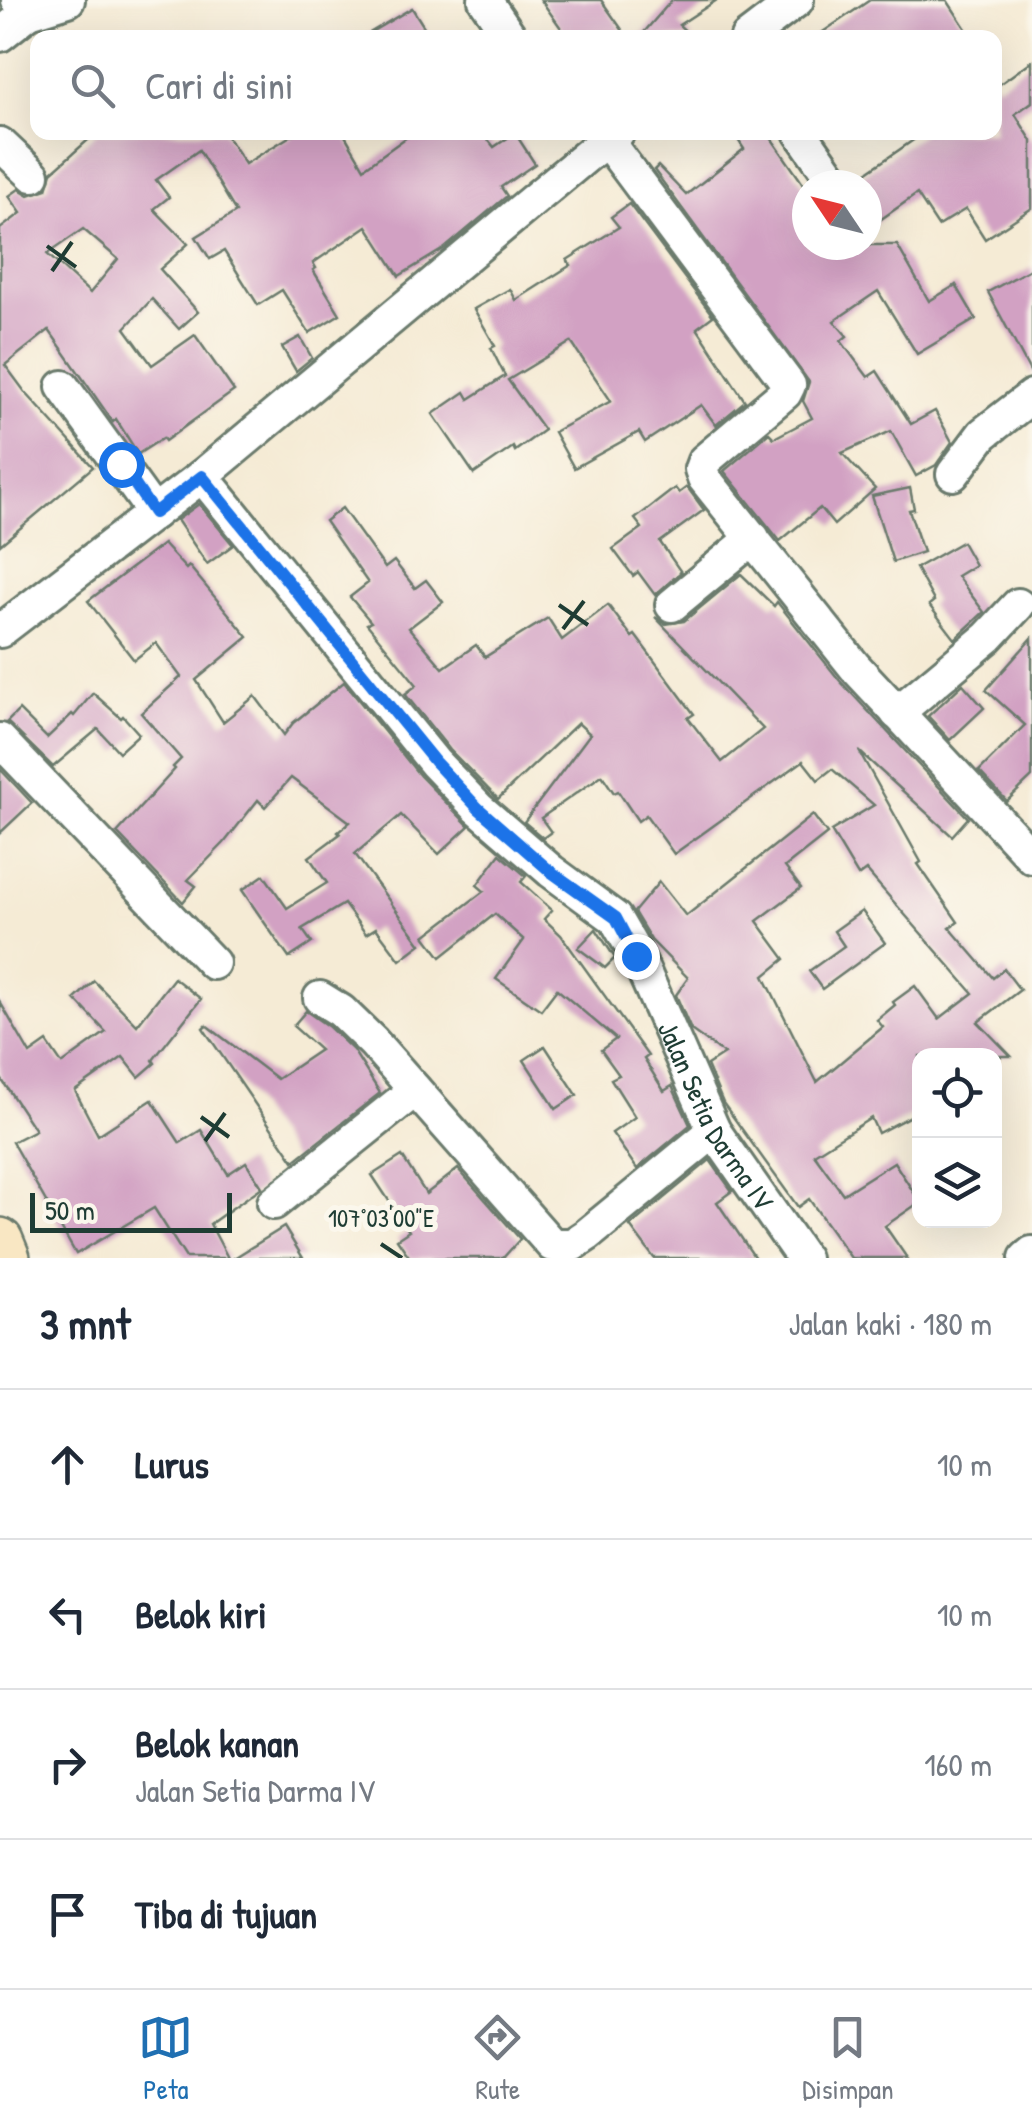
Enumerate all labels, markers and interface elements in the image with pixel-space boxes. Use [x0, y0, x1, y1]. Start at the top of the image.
search box [30, 30, 1002, 140]
icon: search [65, 58, 120, 113]
text: Cari di sini [145, 59, 294, 111]
north arrow [792, 170, 882, 260]
route start [99, 442, 145, 488]
route end [614, 934, 660, 980]
street label: Jalan Setia Darma IV [649, 1015, 783, 1218]
map controls [912, 1048, 1002, 1228]
button: locate [912, 1048, 1002, 1138]
button: layers [912, 1138, 1002, 1228]
scale bar [30, 1188, 232, 1232]
text: 50 m [45, 1191, 95, 1229]
text: 107°03'00"E [328, 1201, 434, 1235]
text: 3 mnt [40, 1295, 130, 1352]
text: Jalan kaki · 180 m [788, 1302, 992, 1345]
icon: ahead [40, 1437, 95, 1492]
text: Lurus [135, 1438, 209, 1490]
text: 10 m [937, 1443, 992, 1486]
icon: left [40, 1587, 95, 1642]
text: Belok kiri [135, 1588, 267, 1640]
text: 10 m [937, 1593, 992, 1636]
text: Belok kanan [135, 1717, 299, 1769]
icon: right [40, 1737, 95, 1792]
text: 160 m [924, 1743, 992, 1786]
text: Jalan Setia Darma IV [135, 1769, 375, 1812]
icon: arrive [40, 1887, 95, 1942]
text: Tiba di tujuan [135, 1888, 317, 1940]
tab: Peta [138, 2010, 193, 2108]
tab: Rute [470, 2010, 525, 2108]
tab: Disimpan [802, 2010, 894, 2108]

